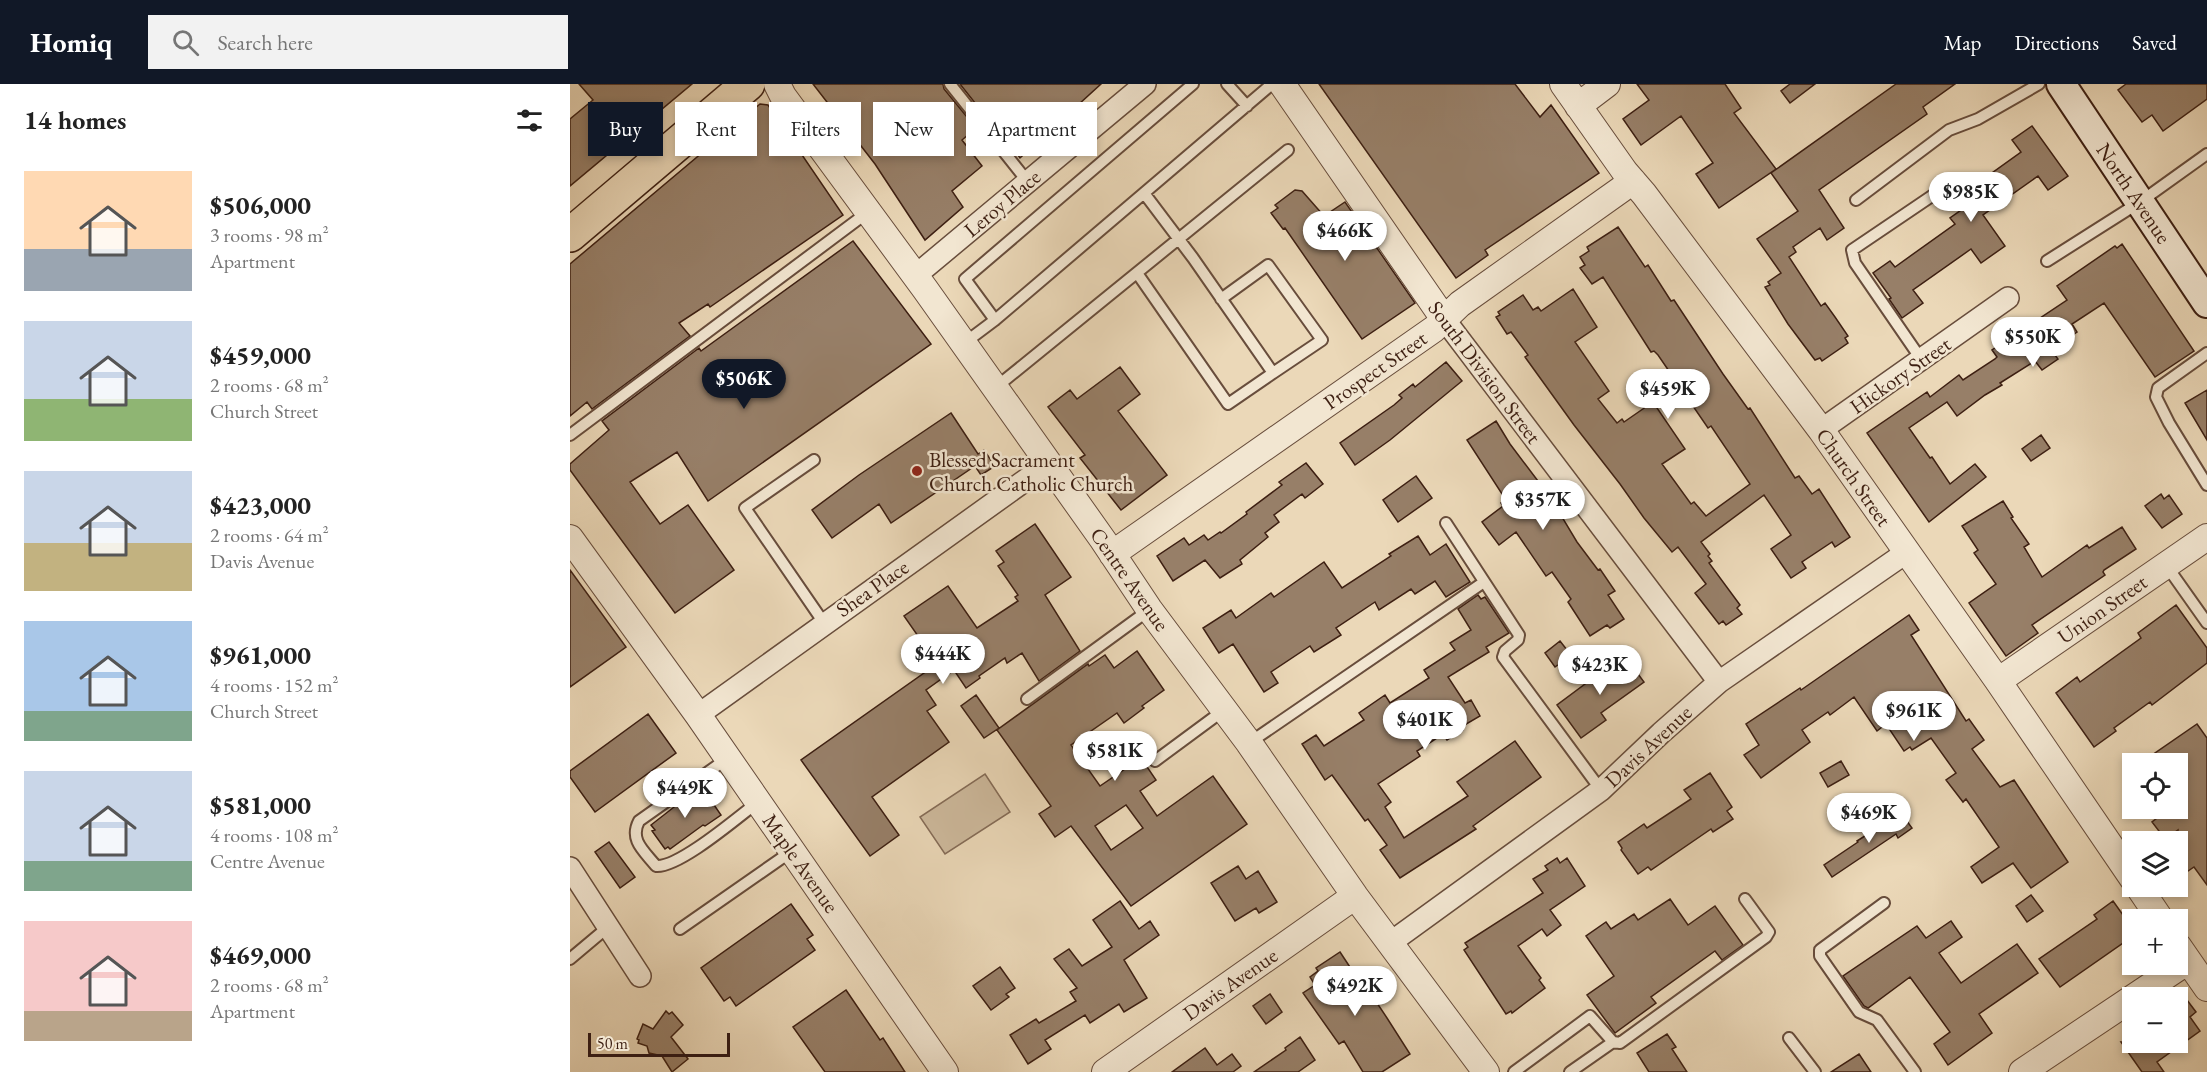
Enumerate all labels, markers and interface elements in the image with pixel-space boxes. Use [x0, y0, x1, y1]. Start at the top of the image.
search box [148, 15, 568, 69]
text: Homiq [30, 24, 112, 60]
icon: search [169, 26, 202, 59]
text: Search here [217, 28, 313, 57]
text: Map [1944, 29, 1981, 56]
text: Directions [2014, 29, 2099, 56]
text: Saved [2132, 29, 2177, 56]
chip: Buy [588, 102, 663, 156]
chip: Rent [675, 102, 757, 156]
chip: Filters [769, 102, 861, 156]
chip: New [873, 102, 954, 156]
chip: Apartment [966, 102, 1097, 156]
text: 14 homes [24, 103, 126, 137]
icon: filters [513, 104, 546, 137]
street label: North Avenue [2090, 137, 2178, 249]
street label: Leroy Place [958, 163, 1046, 243]
pin: $985K [1929, 172, 2013, 223]
text: $985K [1943, 178, 1999, 204]
text: $506,000 [210, 188, 311, 222]
icon: home [72, 195, 144, 267]
pin: $466K [1303, 211, 1387, 262]
text: $466K [1317, 217, 1373, 243]
text: 3 rooms · 98 m² [210, 222, 329, 248]
text: Apartment [210, 248, 295, 274]
street label: South Division Street [1422, 295, 1548, 449]
pin: $550K [1991, 317, 2075, 368]
text: $550K [2005, 323, 2061, 349]
street label: Prospect Street [1318, 324, 1432, 416]
street label: Hickory Street [1844, 330, 1956, 420]
text: $459,000 [210, 338, 311, 372]
icon: home [72, 345, 144, 417]
pin: $506K [702, 359, 786, 410]
text: $506K [716, 365, 772, 391]
pin: $459K [1626, 369, 1710, 420]
text: 2 rooms · 68 m² [210, 372, 329, 398]
text: $459K [1640, 375, 1696, 401]
text: Church Street [210, 398, 318, 424]
street label: Church Street [1810, 423, 1898, 532]
place label: Blessed Sacrament Church Catholic Church [929, 446, 1133, 497]
marker: Blessed Sacrament Church Catholic Church [910, 464, 924, 478]
pin: $357K [1501, 480, 1585, 531]
text: $357K [1515, 486, 1571, 512]
text: $423,000 [210, 488, 311, 522]
icon: home [72, 495, 144, 567]
text: 2 rooms · 64 m² [210, 522, 329, 548]
street label: Centre Avenue [1084, 522, 1176, 636]
text: Davis Avenue [210, 548, 314, 574]
street label: Shea Place [830, 553, 914, 623]
street label: Union Street [2052, 568, 2152, 650]
pin: $444K [901, 634, 985, 685]
text: $961,000 [210, 638, 311, 672]
text: $444K [915, 640, 971, 666]
icon: home [72, 645, 144, 717]
pin: $423K [1558, 645, 1642, 696]
text: $423K [1572, 651, 1628, 677]
text: 4 rooms · 152 m² [210, 672, 338, 698]
pin: $961K [1872, 691, 1956, 742]
text: $961K [1886, 697, 1942, 723]
text: Church Street [210, 698, 318, 724]
street label: Davis Avenue [1599, 699, 1697, 793]
pin: $401K [1383, 700, 1467, 751]
text: $401K [1397, 706, 1453, 732]
pin: $581K [1073, 731, 1157, 782]
text: $581K [1087, 737, 1143, 763]
map controls [2122, 753, 2188, 1053]
button: locate [2122, 753, 2188, 819]
pin: $449K [643, 768, 727, 819]
text: $449K [657, 774, 713, 800]
text: $581,000 [210, 788, 311, 822]
pin: $469K [1827, 793, 1911, 844]
icon: home [72, 795, 144, 867]
text: $469K [1841, 799, 1897, 825]
street label: Maple Avenue [757, 808, 845, 918]
text: 4 rooms · 108 m² [210, 822, 338, 848]
button: layers [2122, 831, 2188, 897]
text: Centre Avenue [210, 848, 325, 874]
button: + [2122, 909, 2188, 975]
text: $469,000 [210, 938, 311, 972]
street label: Davis Avenue [1177, 942, 1283, 1026]
icon: home [72, 945, 144, 1017]
pin: $492K [1313, 966, 1397, 1017]
text: 2 rooms · 68 m² [210, 972, 329, 998]
text: $492K [1327, 972, 1383, 998]
button: − [2122, 987, 2188, 1053]
text: Apartment [210, 998, 295, 1024]
scale bar [588, 1030, 730, 1058]
text: 50 m [597, 1033, 628, 1054]

